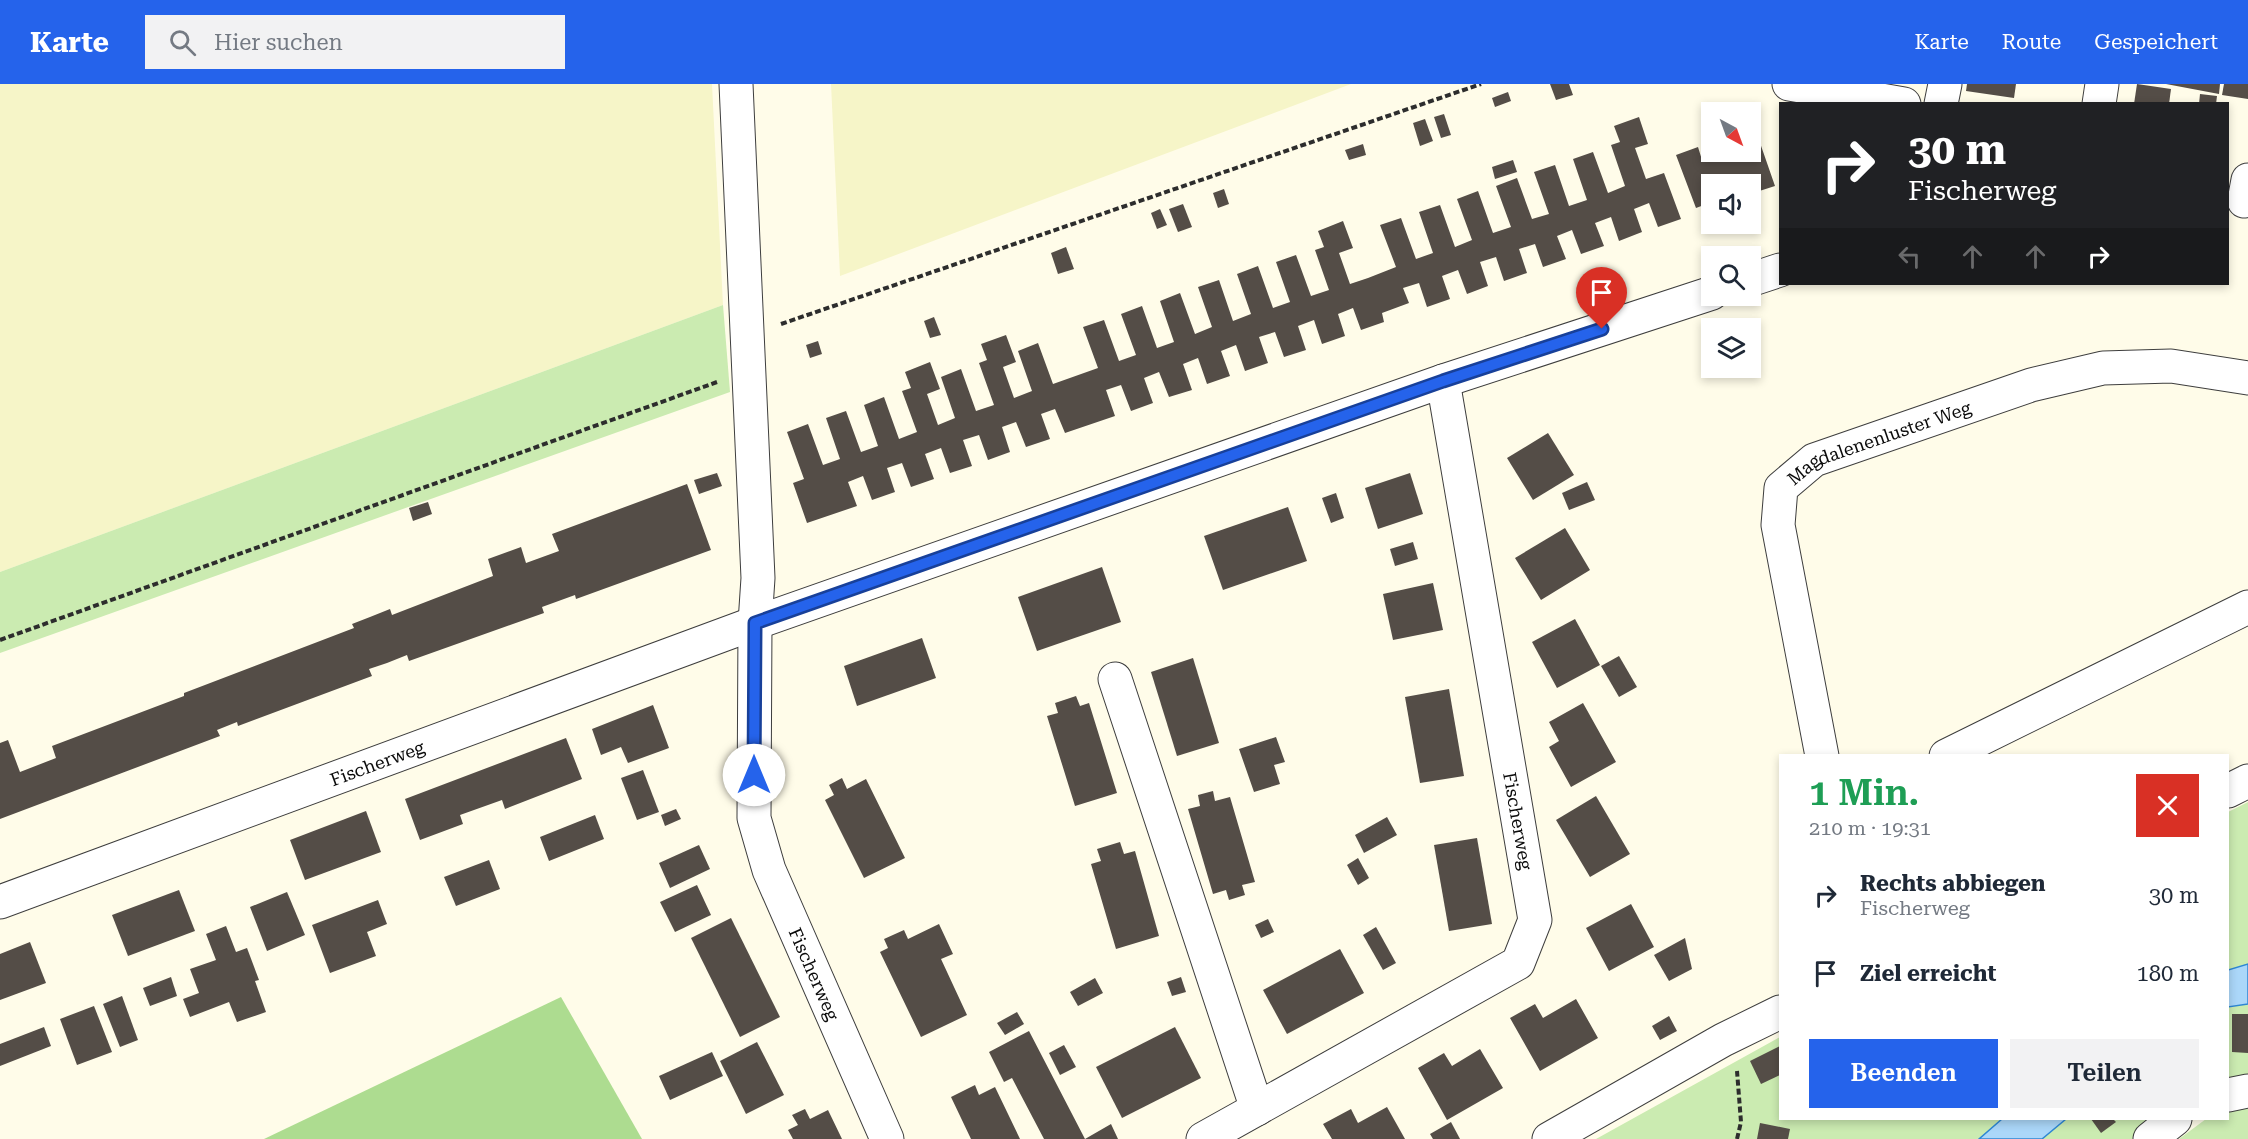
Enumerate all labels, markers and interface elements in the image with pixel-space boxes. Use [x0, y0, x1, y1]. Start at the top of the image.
search box [145, 15, 565, 69]
text: Karte [30, 26, 109, 59]
icon: search [166, 26, 199, 59]
text: Hier suchen [214, 30, 343, 55]
text: Karte [1914, 30, 1969, 54]
text: Route [2002, 30, 2061, 54]
text: Gespeichert [2094, 30, 2218, 54]
north arrow [1701, 102, 1761, 162]
map controls [1701, 102, 1761, 378]
text: 30 m [1908, 125, 2006, 174]
icon: right [1809, 126, 1887, 204]
button: sound [1701, 174, 1761, 234]
text: Fischerweg [1908, 175, 2056, 207]
icon: left [1893, 240, 1926, 273]
icon: ahead [1956, 240, 1989, 273]
icon: ahead [2019, 240, 2052, 273]
icon: right [2082, 240, 2115, 273]
button: search [1701, 246, 1761, 306]
pin [1576, 267, 1627, 329]
icon: arrive [1585, 276, 1618, 309]
button: layers [1701, 318, 1761, 378]
street label: Magdalenenluster Weg [1783, 396, 1974, 489]
street label: Fischerweg [327, 735, 428, 790]
position arrow [722, 743, 786, 807]
street label: Fischerweg [1499, 770, 1537, 872]
text: 1 Min. [1809, 772, 1919, 814]
button: close [2136, 774, 2199, 837]
text: 210 m · 19:31 [1809, 816, 1931, 840]
text: Rechts abbiegen [1860, 871, 2046, 896]
icon: right [1809, 879, 1842, 912]
text: 30 m [2149, 883, 2199, 908]
text: Fischerweg [1860, 896, 1970, 920]
street label: Fischerweg [785, 924, 844, 1024]
icon: arrive [1809, 957, 1842, 990]
text: Ziel erreicht [1860, 961, 1996, 986]
text: 180 m [2136, 961, 2199, 986]
button: Beenden [1809, 1039, 1998, 1108]
button: Teilen [2010, 1039, 2199, 1108]

